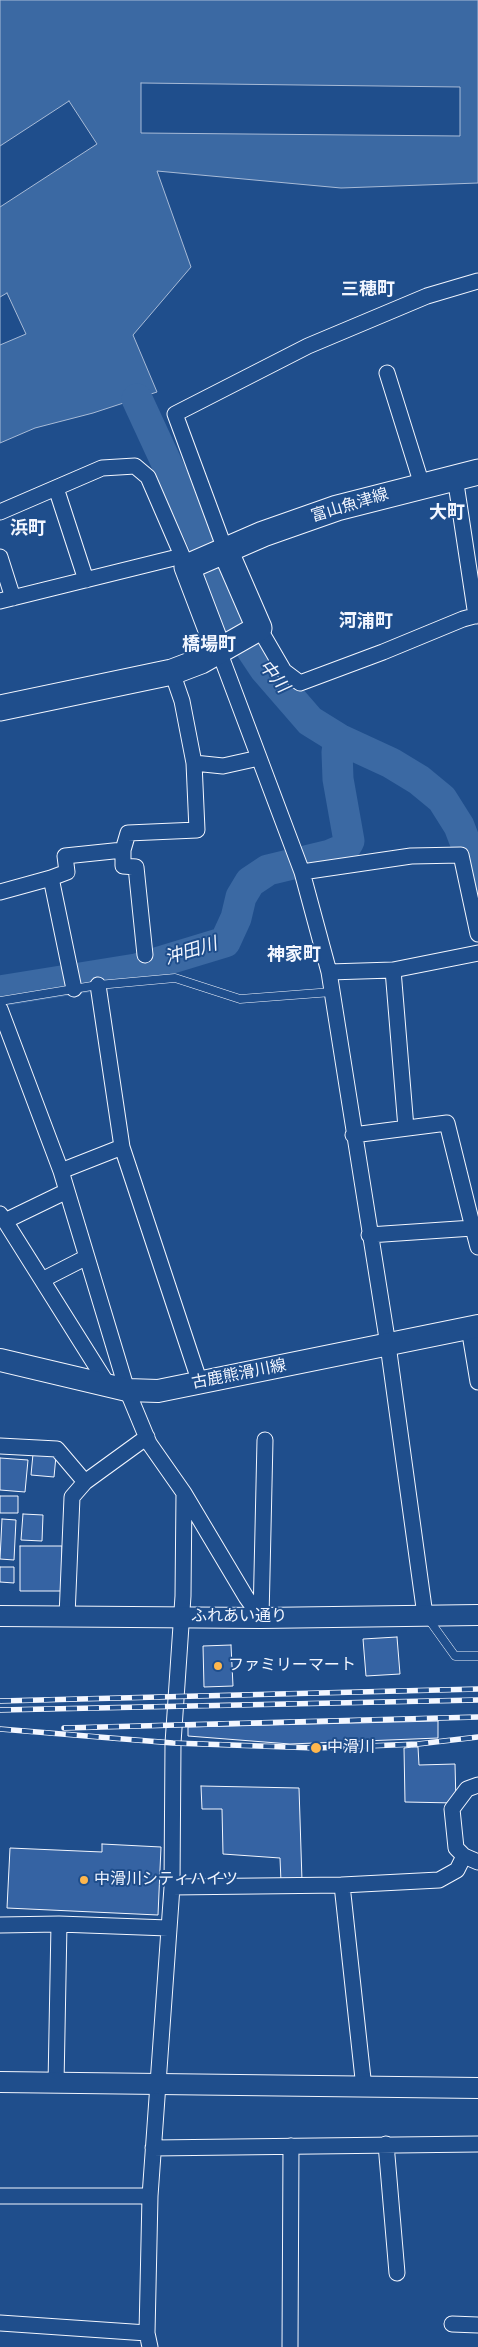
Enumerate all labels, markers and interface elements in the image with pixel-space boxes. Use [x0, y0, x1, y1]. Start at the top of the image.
district label: 三穂町 [341, 279, 395, 301]
street label: 富山魚津線 [309, 485, 391, 527]
district label: 大町 [429, 502, 465, 524]
district label: 浜町 [10, 518, 46, 540]
district label: 河浦町 [339, 611, 393, 633]
district label: 橋場町 [182, 634, 236, 656]
water label: 中川 [253, 656, 293, 698]
water label: 沖田川 [162, 934, 220, 970]
district label: 神家町 [267, 944, 321, 966]
street label: 古鹿熊滑川線 [190, 1356, 288, 1394]
street label: ふれあい通り [191, 1607, 287, 1627]
place label: ファミリーマート [228, 1656, 356, 1676]
marker: ファミリーマート [212, 1660, 224, 1672]
place label: 中滑川 [327, 1738, 375, 1758]
marker: 中滑川 [309, 1741, 323, 1755]
place label: 中滑川シティハイツ [94, 1870, 238, 1890]
marker: 中滑川シティハイツ [78, 1874, 90, 1886]

